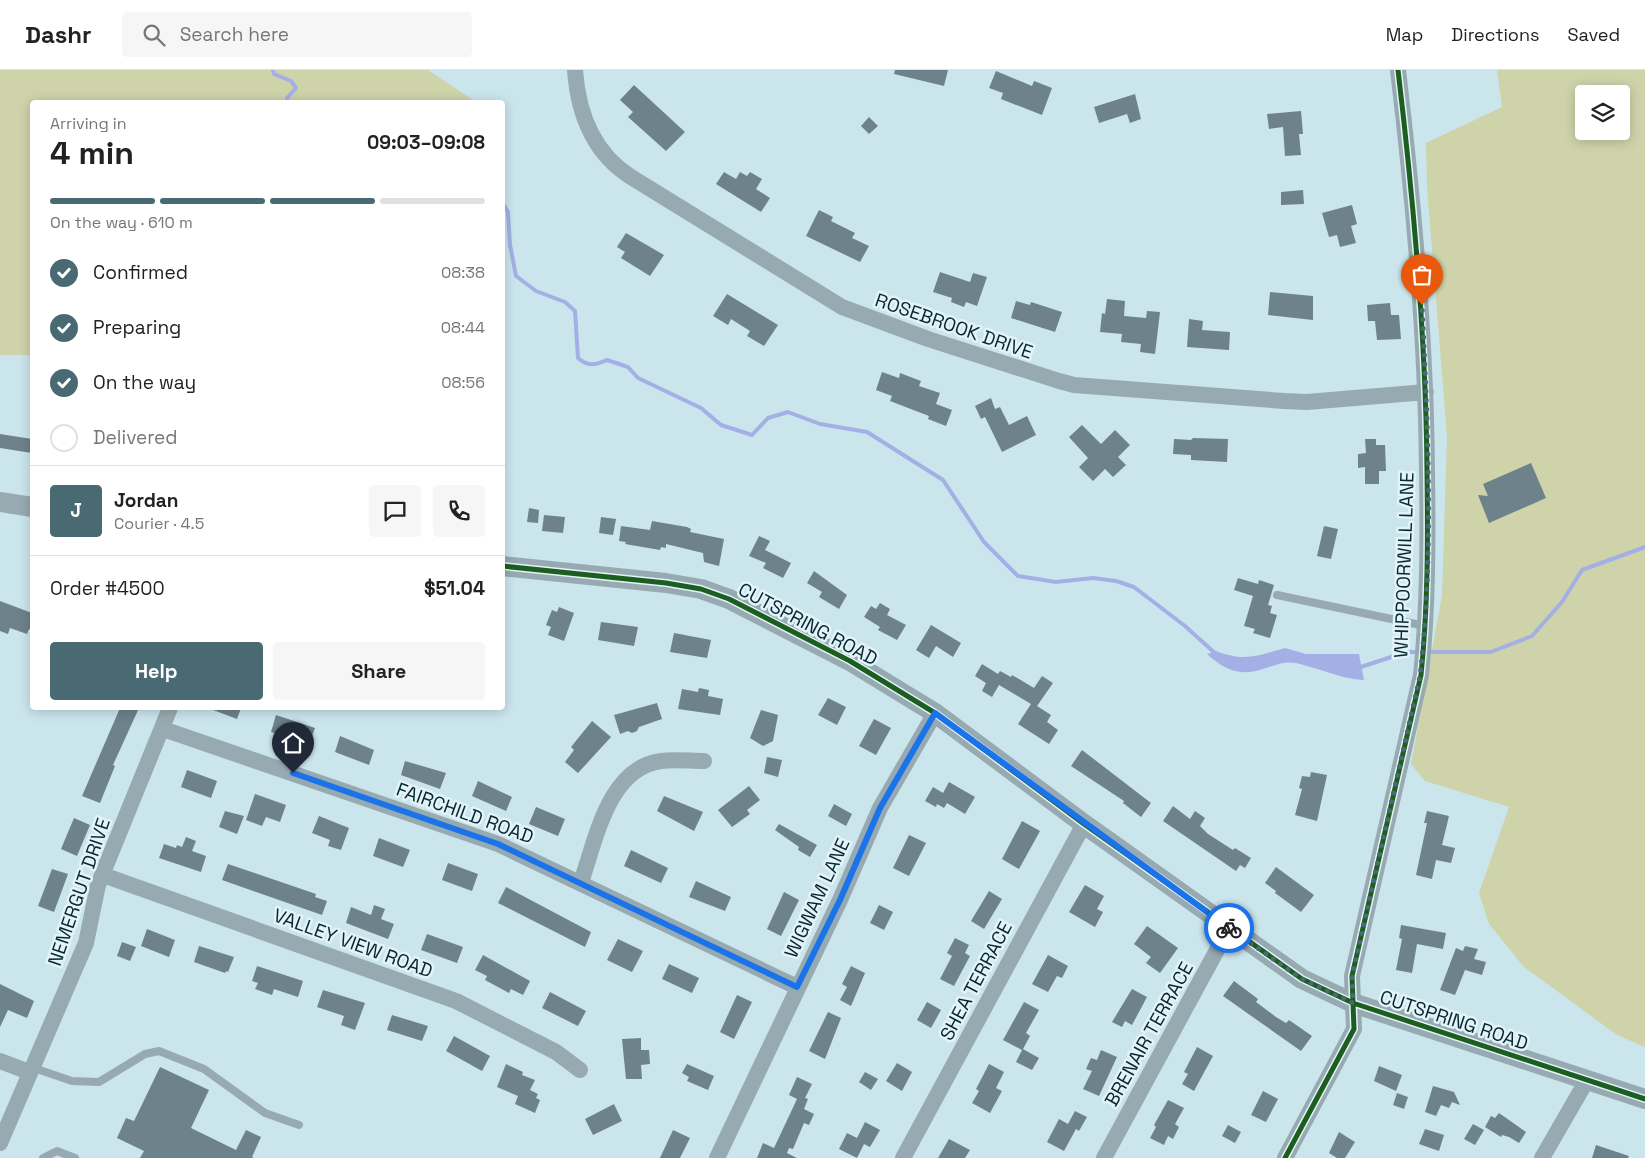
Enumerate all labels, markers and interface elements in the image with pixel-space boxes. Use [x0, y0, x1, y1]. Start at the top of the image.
search box [122, 12, 472, 57]
text: Dashr [25, 19, 92, 50]
icon: search [140, 21, 168, 49]
text: Search here [180, 22, 289, 47]
text: Map [1386, 23, 1423, 46]
text: Directions [1451, 23, 1540, 46]
text: Saved [1568, 23, 1620, 46]
map controls [1575, 85, 1630, 140]
button: layers [1575, 85, 1630, 140]
text: Arriving in [50, 113, 127, 134]
text: 09:03–09:08 [367, 130, 485, 155]
text: 4 min [50, 133, 134, 173]
text: On the way · 610 m [50, 212, 193, 233]
pin [1401, 254, 1443, 305]
icon: check [50, 259, 78, 287]
text: Confirmed [93, 260, 188, 285]
icon: bag [1408, 261, 1436, 289]
text: 08:38 [441, 262, 485, 283]
street label: ROSEBROOK DRIVE [872, 287, 1036, 365]
icon: check [50, 314, 78, 342]
text: Preparing [93, 315, 181, 340]
text: 08:44 [441, 317, 485, 338]
icon: check [50, 369, 78, 397]
text: On the way [93, 370, 196, 395]
text: 08:56 [441, 372, 485, 393]
text: Delivered [93, 425, 178, 450]
street label: WHIPPOORWILL LANE [1388, 472, 1420, 658]
button: chat [369, 485, 421, 537]
button: phone [433, 485, 485, 537]
text: Jordan [114, 488, 179, 513]
text: J [70, 498, 82, 523]
text: Courier · 4.5 [114, 513, 204, 534]
text: Order #4500 [50, 576, 165, 601]
text: $51.04 [424, 576, 485, 601]
street label: CUTSPRING ROAD [734, 577, 882, 671]
button: Help [50, 642, 263, 700]
button: Share [273, 642, 485, 700]
pin [272, 722, 314, 773]
icon: home [279, 729, 307, 757]
street label: FAIRCHILD ROAD [393, 777, 537, 849]
street label: NEMERGUT DRIVE [42, 815, 116, 969]
street label: WIGWAM LANE [778, 834, 856, 962]
street label: VALLEY VIEW ROAD [270, 903, 436, 983]
courier [1204, 903, 1254, 953]
icon: bike [1215, 914, 1243, 942]
street label: SHEA TERRACE [934, 917, 1018, 1045]
street label: BRENAIR TERRACE [1099, 957, 1199, 1111]
street label: CUTSPRING ROAD [1377, 984, 1531, 1056]

